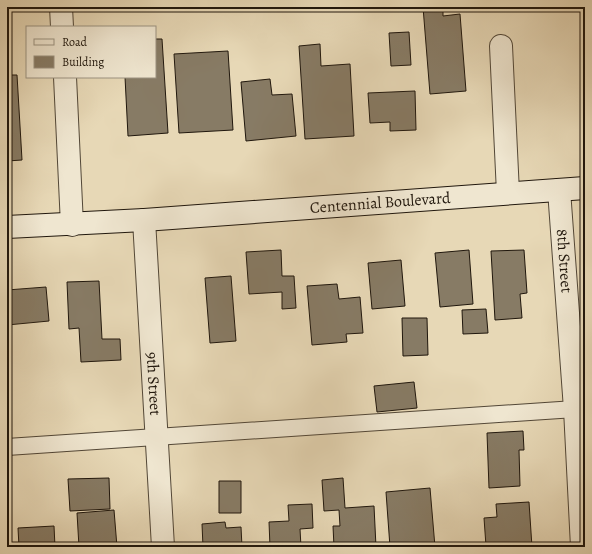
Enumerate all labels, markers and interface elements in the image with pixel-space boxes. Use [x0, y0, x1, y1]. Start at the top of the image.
legend [26, 26, 156, 78]
text: Road [62, 34, 88, 50]
text: Building [62, 54, 104, 70]
street label: Centennial Boulevard [309, 187, 452, 219]
street label: 8th Street [551, 228, 577, 294]
street label: 9th Street [141, 351, 166, 416]

